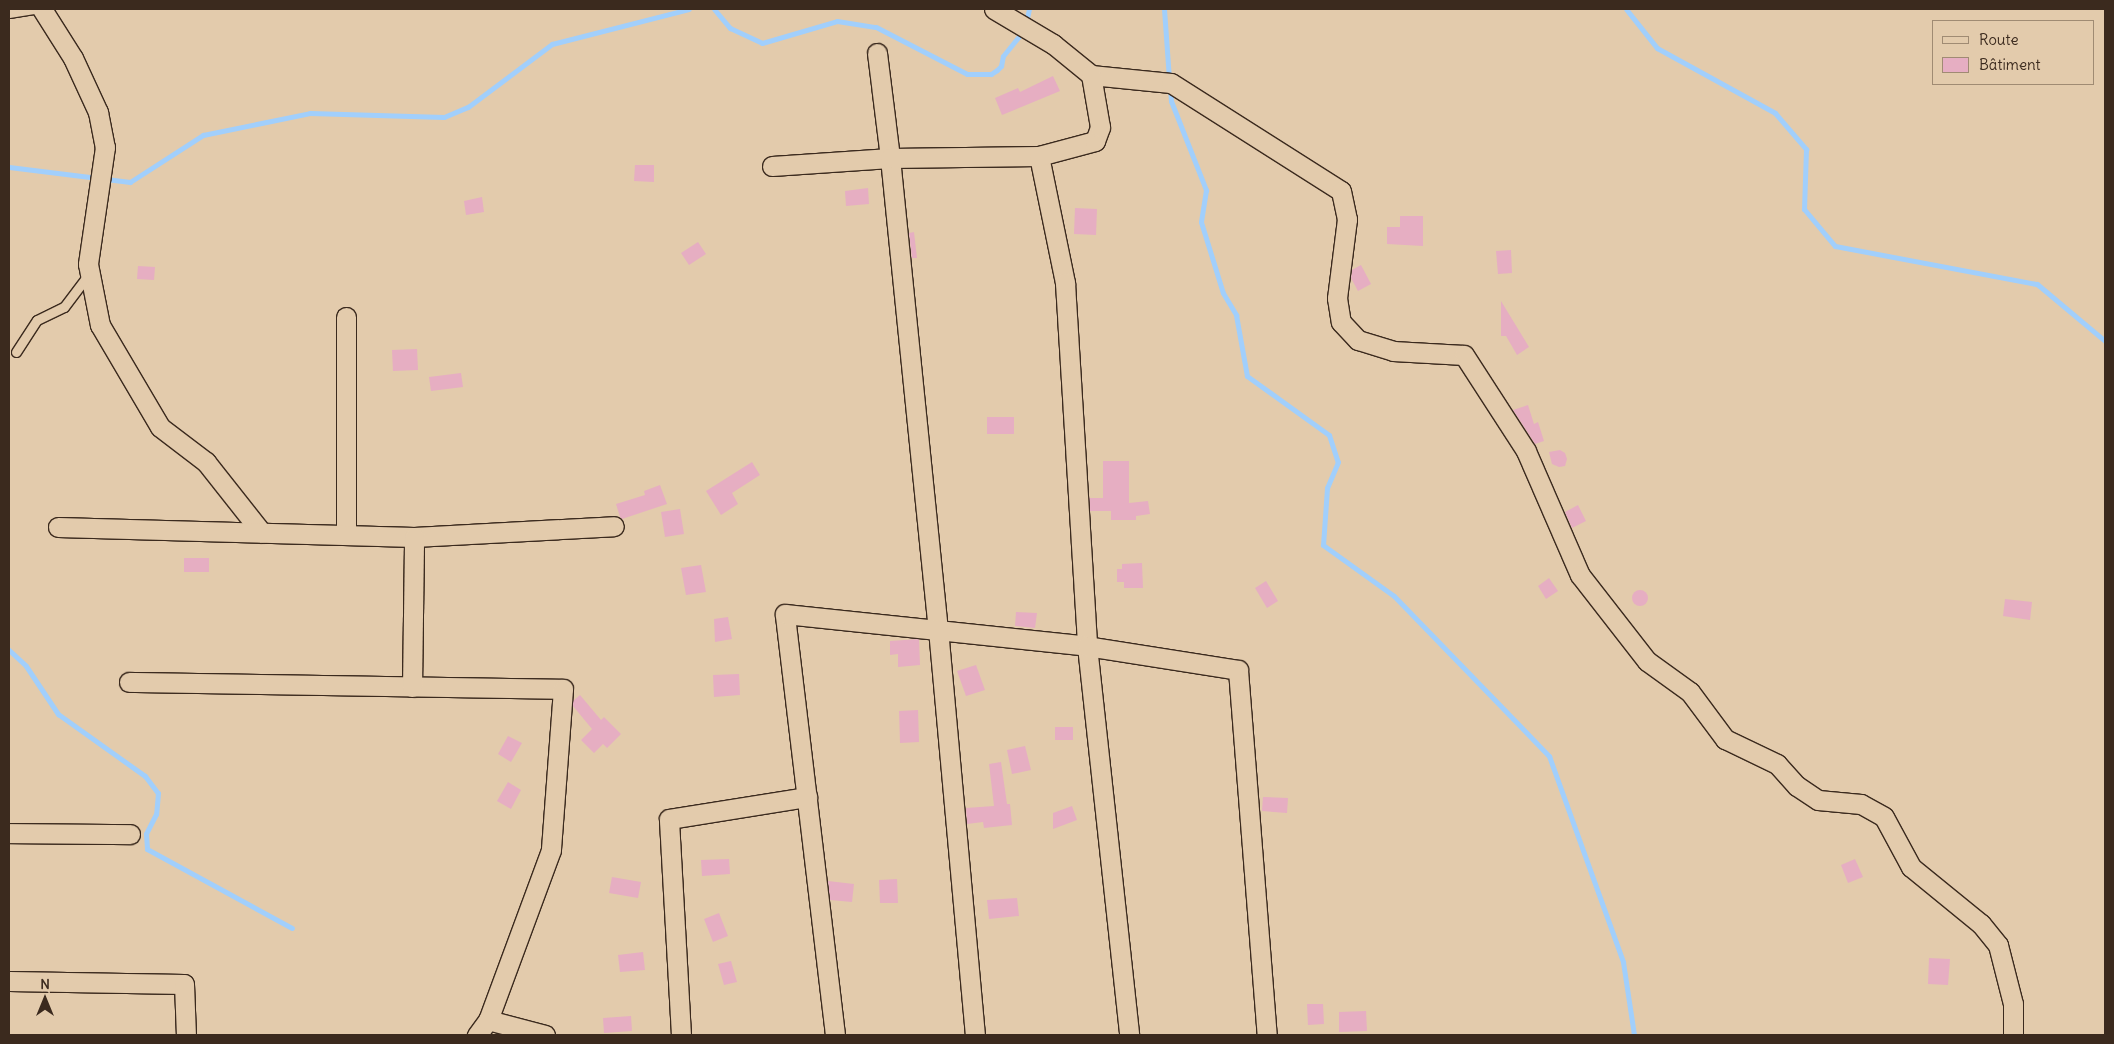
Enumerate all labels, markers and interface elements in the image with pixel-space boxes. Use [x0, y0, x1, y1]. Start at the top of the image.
legend [1932, 20, 2094, 85]
text: Route [1979, 30, 2019, 49]
text: Bâtiment [1979, 55, 2041, 74]
north arrow [20, 974, 70, 1024]
text: N [40, 975, 50, 993]

